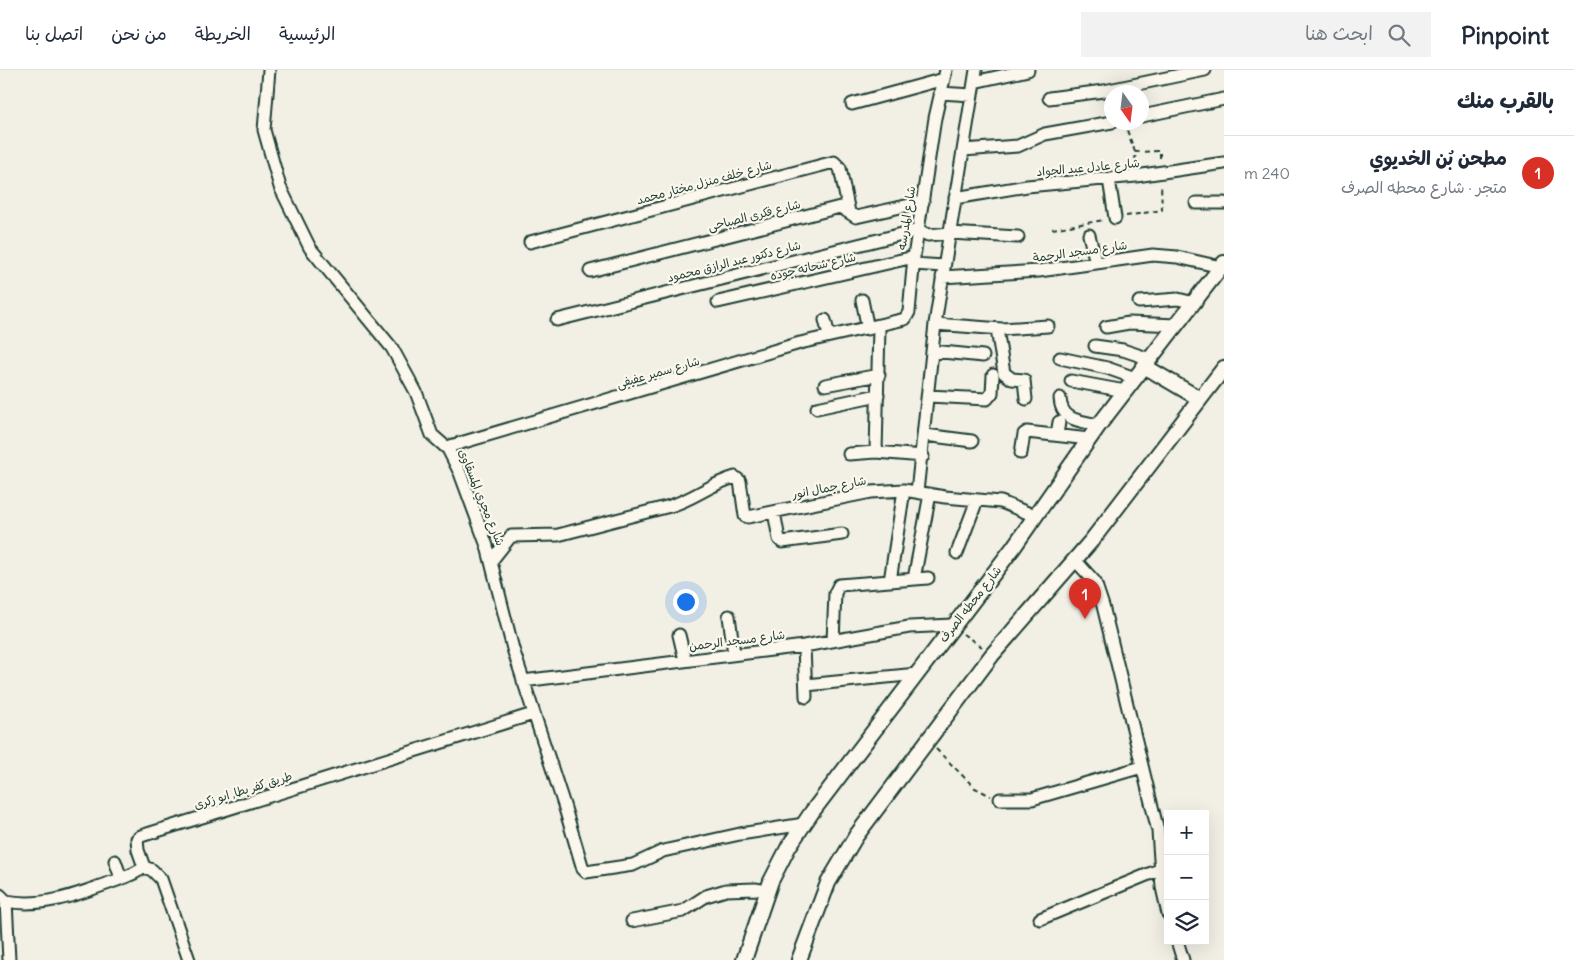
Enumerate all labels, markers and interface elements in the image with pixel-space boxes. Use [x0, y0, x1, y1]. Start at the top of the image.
search box [1081, 12, 1431, 57]
text: Pinpoint [1461, 20, 1549, 50]
text: ابحث هنا [1305, 21, 1373, 45]
icon: search [1385, 21, 1413, 49]
text: اتصل بنا [25, 22, 83, 45]
text: من نحن [111, 22, 167, 45]
text: الخريطة [195, 22, 251, 45]
text: الرئيسية [279, 22, 336, 45]
north arrow [1104, 85, 1149, 130]
text: بالقرب منك [1457, 87, 1554, 114]
text: مطحن بُن الخديوي [1370, 146, 1507, 170]
street label: شارع عادل عبد الجواد [1036, 155, 1140, 181]
street label: شارع خلف منزل مختار محمد [635, 157, 774, 209]
text: 240 m [1244, 163, 1290, 183]
text: 1 [1535, 163, 1541, 183]
text: متجر · شارع محطه الصرف [1341, 177, 1507, 197]
street label: شارع المدرسه [894, 185, 920, 251]
street label: شارع فكرى الصباحى [706, 196, 802, 236]
street label: شارع دكتور عبد الرازق محمود [666, 237, 803, 287]
street label: شارع مسجد الرحمة [1032, 237, 1128, 267]
street label: شارع شحاته جوده [769, 249, 858, 285]
street label: شارع سمير عفيفى [615, 353, 702, 393]
street label: شارع مجري المسقاوى [454, 446, 508, 548]
street label: شارع جمال انور [790, 472, 868, 504]
street label: شارع محطه الصرف [936, 563, 1006, 646]
pin: 1 [1069, 578, 1101, 619]
your location [673, 589, 699, 615]
street label: شارع مسجد الرحمن [688, 627, 786, 655]
street label: طريق كفر بطا, ابو زكرى [192, 768, 294, 813]
map controls [1164, 810, 1209, 945]
button: + [1164, 810, 1209, 855]
button: − [1164, 855, 1209, 900]
button: layers [1164, 900, 1209, 945]

